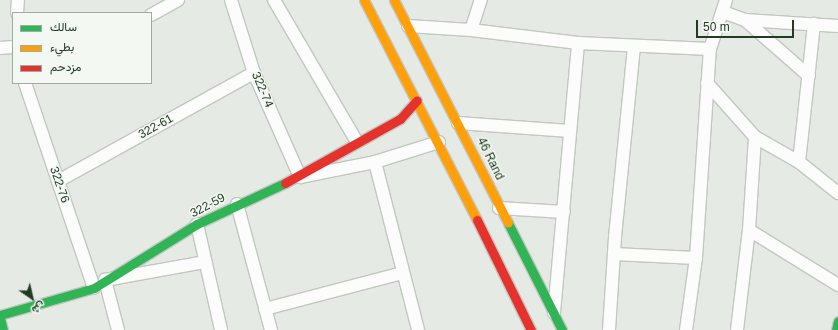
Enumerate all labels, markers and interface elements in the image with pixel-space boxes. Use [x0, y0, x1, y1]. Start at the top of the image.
legend [12, 12, 152, 84]
scale bar [698, 12, 796, 38]
text: سالك [50, 20, 77, 34]
text: 50 m [703, 20, 730, 34]
text: بطيء [50, 40, 74, 54]
text: مزدحم [50, 60, 81, 74]
street label: 322-74 [248, 70, 276, 110]
street label: 322-61 [136, 112, 176, 142]
street label: 46 Rand [474, 135, 506, 183]
street label: 322-76 [46, 165, 72, 205]
street label: 322-59 [188, 191, 228, 221]
north arrow [12, 278, 52, 318]
text: ش [30, 299, 48, 317]

